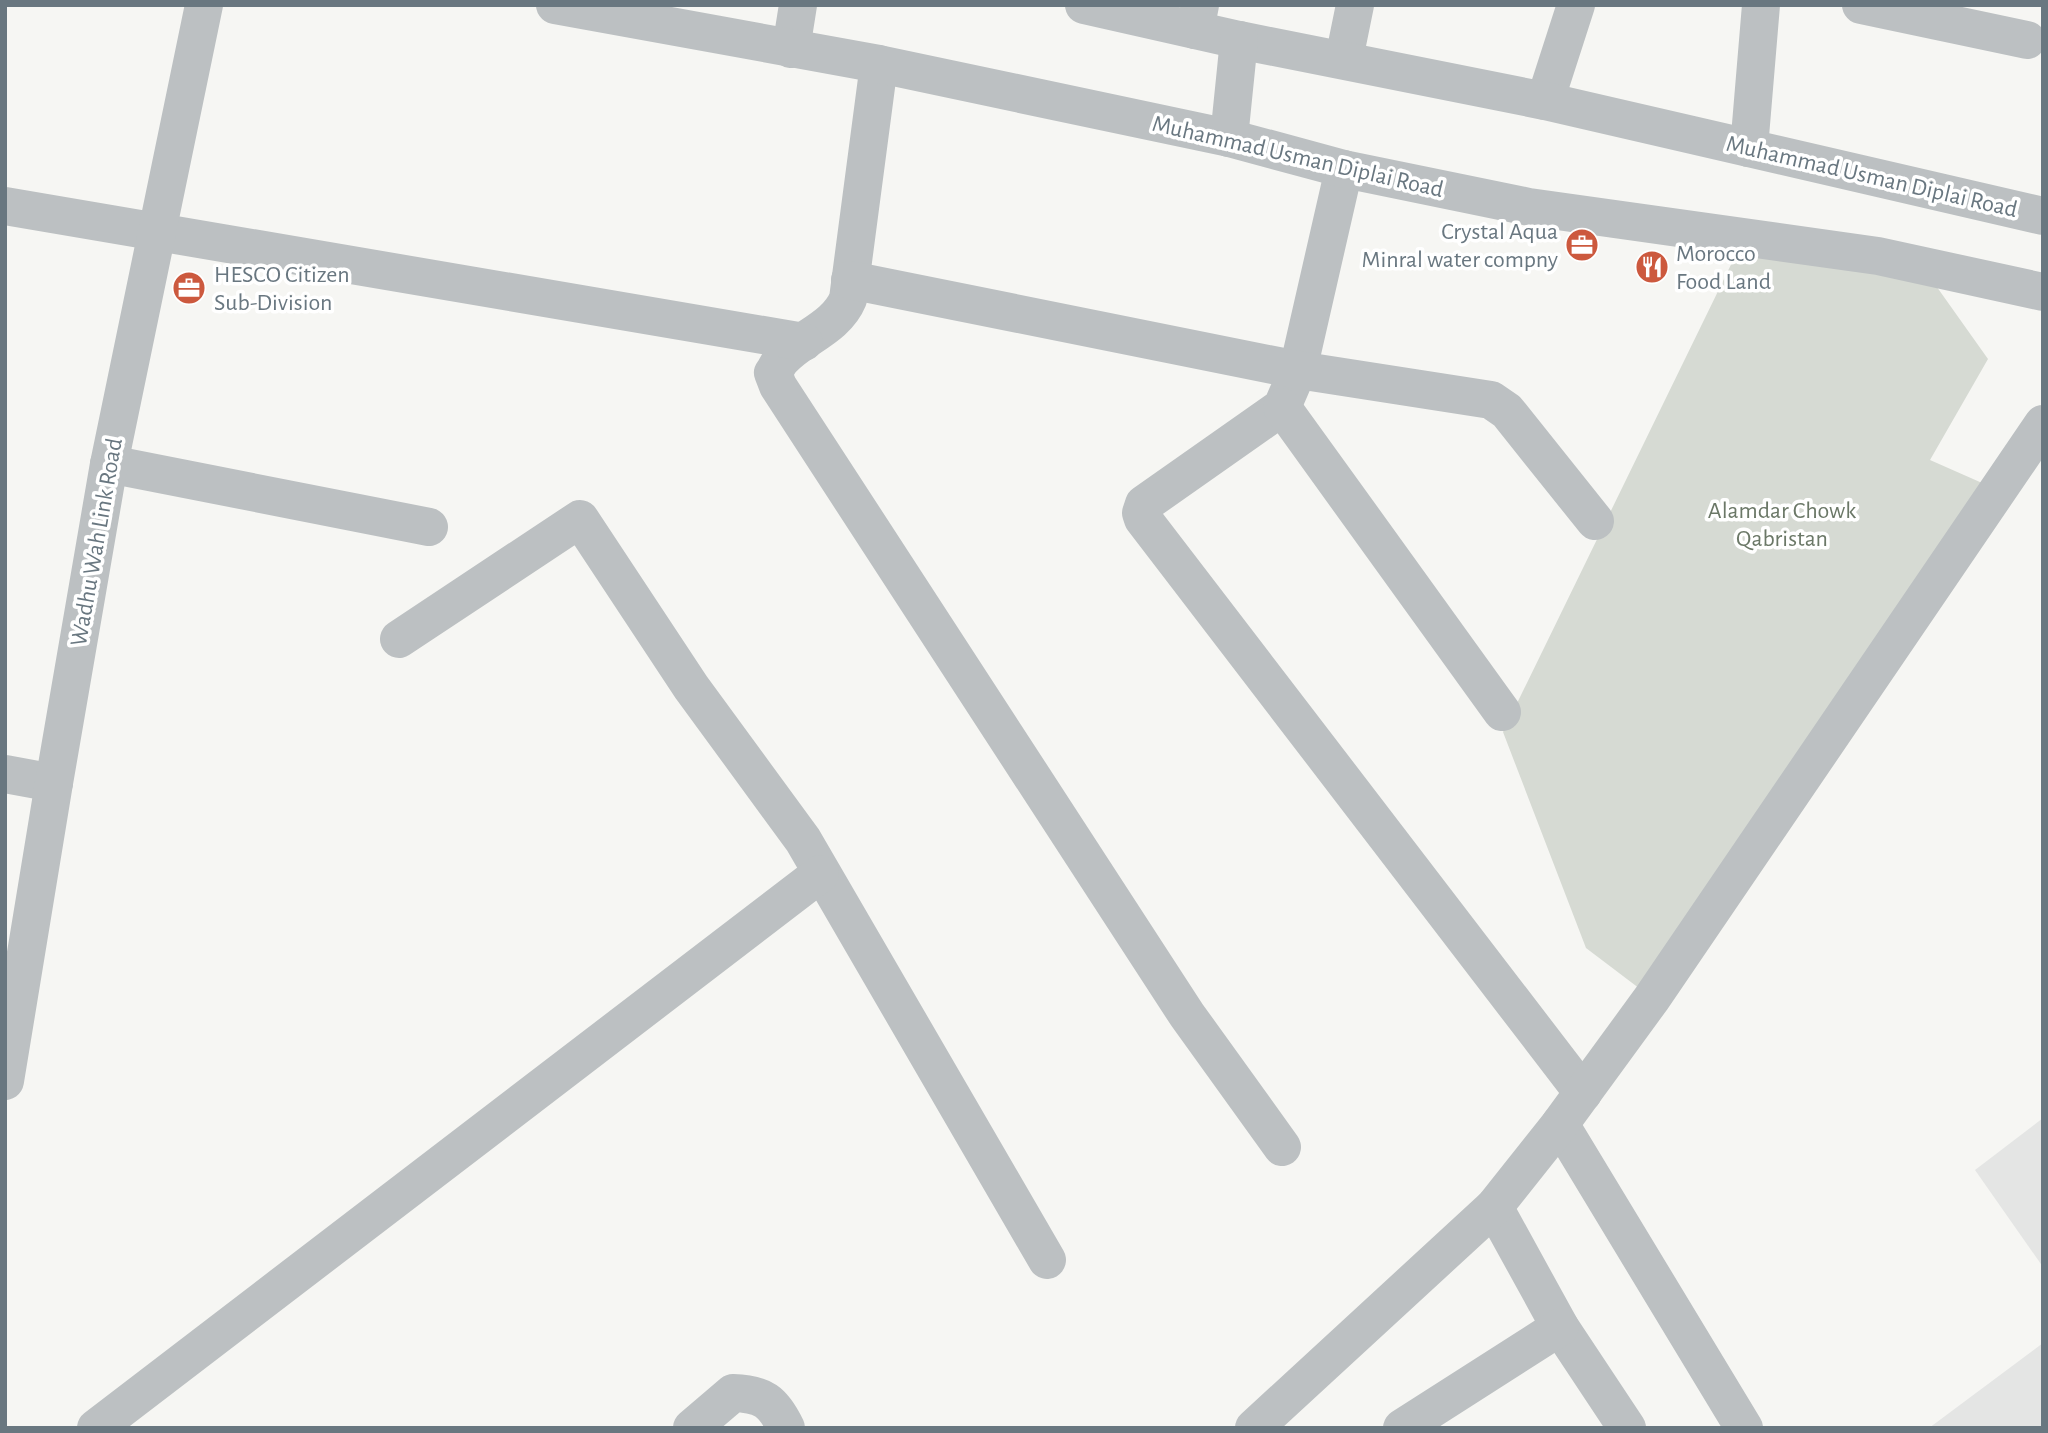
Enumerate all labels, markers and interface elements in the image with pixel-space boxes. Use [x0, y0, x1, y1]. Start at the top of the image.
street label: Muhammad Usman Diplai Road [1150, 112, 1446, 202]
street label: Muhammad Usman Diplai Road [1724, 132, 2020, 222]
place label: Crystal Aqua Minral water compny [1362, 220, 1558, 272]
office icon: Crystal Aqua Minral water compny [1563, 226, 1601, 264]
place label: Morocco Food Land [1676, 242, 1771, 294]
restaurant icon: Morocco Food Land [1633, 248, 1671, 286]
place label: HESCO Citizen Sub-Division [214, 263, 350, 315]
office icon: HESCO Citizen Sub-Division [170, 269, 208, 307]
street label: Wadhu Wah Link Road [67, 436, 127, 648]
park label: Alamdar Chowk Qabristan [1708, 499, 1856, 551]

